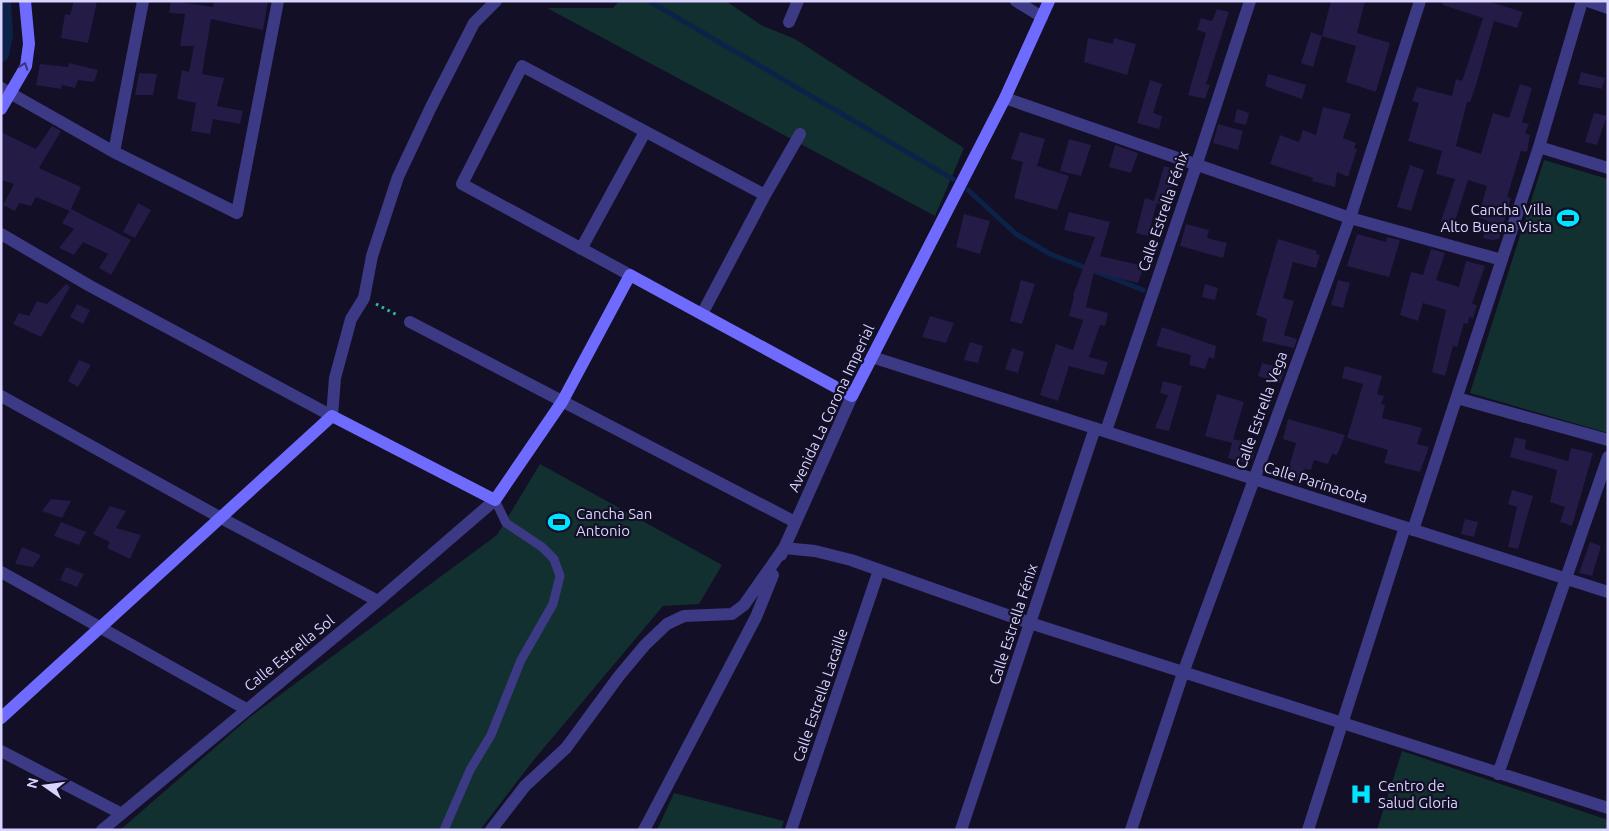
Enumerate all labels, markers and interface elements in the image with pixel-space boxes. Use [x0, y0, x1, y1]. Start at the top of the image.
one-way arrow [18, 62, 28, 71]
street label: Calle Estrella Fénix [1134, 148, 1192, 273]
place label: Cancha Villa Alto Buena Vista [1440, 201, 1552, 235]
sports icon: Cancha Villa Alto Buena Vista [1555, 205, 1581, 231]
street label: Avenida La Corona Imperial [785, 321, 877, 495]
street label: Calle Estrella Vega [1232, 349, 1290, 471]
street label: Calle Parinacota [1262, 458, 1370, 506]
place label: Cancha San Antonio [576, 505, 652, 539]
sports icon: Cancha San Antonio [546, 509, 572, 535]
street label: Calle Estrella Fénix [985, 561, 1041, 687]
street label: Calle Estrella Sol [241, 611, 337, 694]
street label: Calle Estrella Lacaille [789, 626, 851, 764]
north arrow [20, 761, 70, 811]
text: N [23, 776, 41, 790]
place label: Centro de Salud Gloria [1378, 777, 1458, 811]
hospital icon: Centro de Salud Gloria [1348, 781, 1374, 807]

